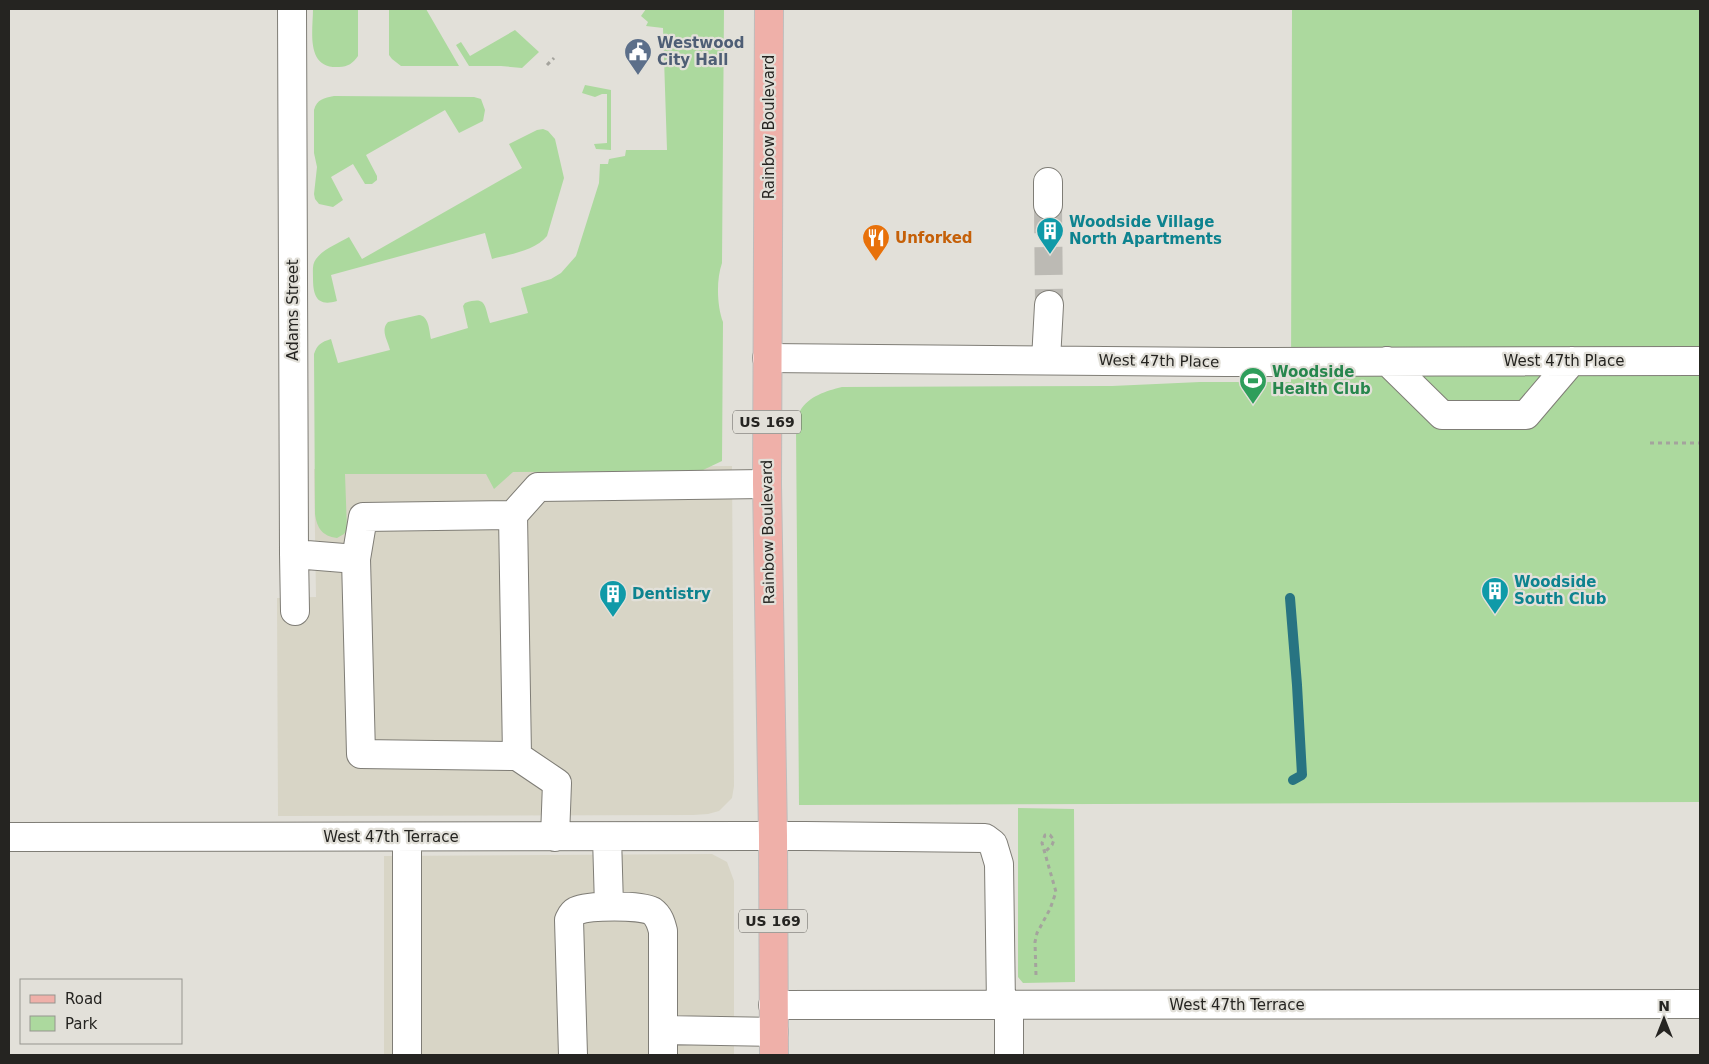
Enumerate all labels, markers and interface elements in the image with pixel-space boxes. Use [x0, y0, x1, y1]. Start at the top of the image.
place label: Westwood City Hall [657, 34, 745, 69]
public building icon: Westwood City Hall [623, 37, 653, 76]
street label: Rainbow Boulevard [760, 55, 778, 199]
place label: Woodside Village North Apartments [1069, 213, 1222, 248]
building icon: Woodside Village North Apartments [1035, 216, 1065, 255]
restaurant icon: Unforked [861, 223, 891, 262]
place label: Unforked [895, 229, 973, 247]
street label: Adams Street [284, 259, 302, 361]
street label: West 47th Place [1098, 351, 1220, 371]
street label: West 47th Place [1504, 352, 1624, 370]
place label: Woodside Health Club [1272, 363, 1371, 398]
sports icon: Woodside Health Club [1238, 366, 1268, 405]
road number: US 169 [733, 411, 801, 434]
street label: Rainbow Boulevard [758, 460, 778, 604]
place label: Woodside South Club [1514, 573, 1607, 608]
building icon: Woodside South Club [1480, 576, 1510, 615]
building icon: Dentistry [598, 579, 628, 618]
place label: Dentistry [632, 585, 711, 603]
street label: West 47th Terrace [323, 828, 459, 846]
road number: US 169 [739, 909, 807, 932]
legend [20, 979, 182, 1044]
text: Road [65, 990, 103, 1008]
north arrow [1639, 994, 1689, 1044]
street label: West 47th Terrace [1169, 996, 1305, 1014]
text: N [1658, 998, 1670, 1014]
text: Park [65, 1015, 98, 1033]

